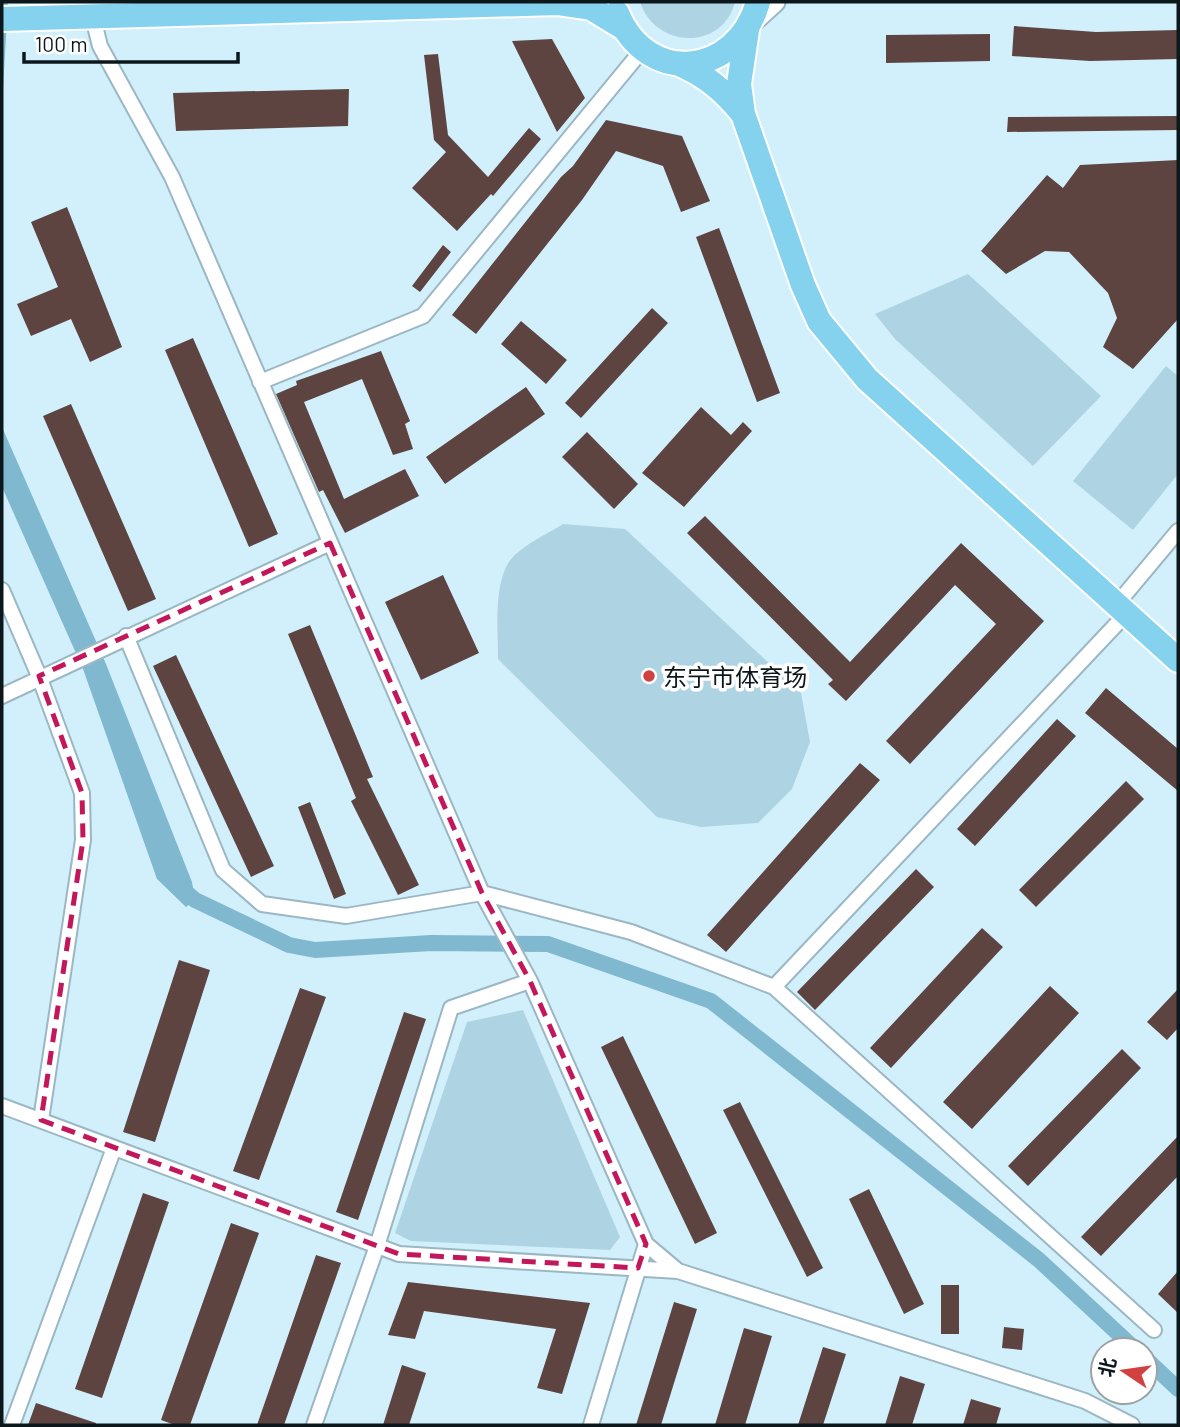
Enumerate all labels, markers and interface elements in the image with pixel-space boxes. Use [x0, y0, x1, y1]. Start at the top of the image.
scale bar [24, 21, 238, 65]
text: 100 m [35, 31, 88, 56]
place label: 东宁市体育场 [663, 662, 807, 691]
marker: 东宁市体育场 [641, 668, 657, 684]
north arrow [1089, 1336, 1159, 1406]
text: 北 [1094, 1355, 1120, 1379]

